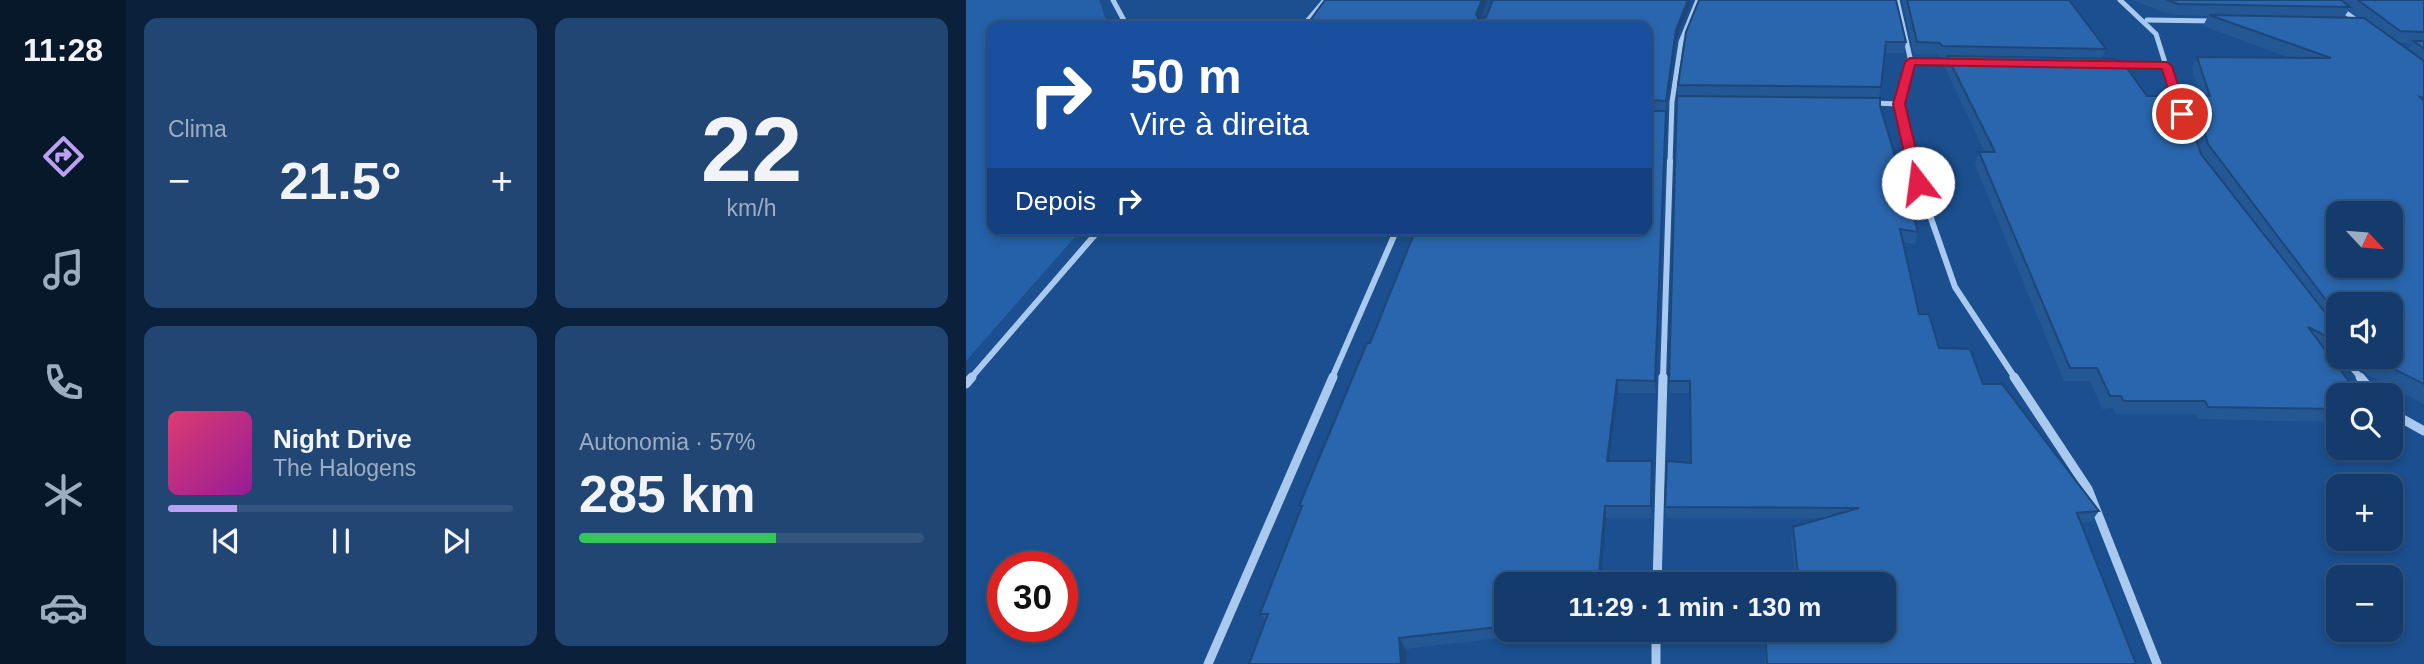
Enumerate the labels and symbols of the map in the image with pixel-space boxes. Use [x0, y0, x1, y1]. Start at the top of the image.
pin [2152, 84, 2212, 144]
position arrow [1881, 146, 1955, 220]
north arrow [2326, 201, 2403, 278]
speed limit sign: 30 [987, 551, 1078, 642]

